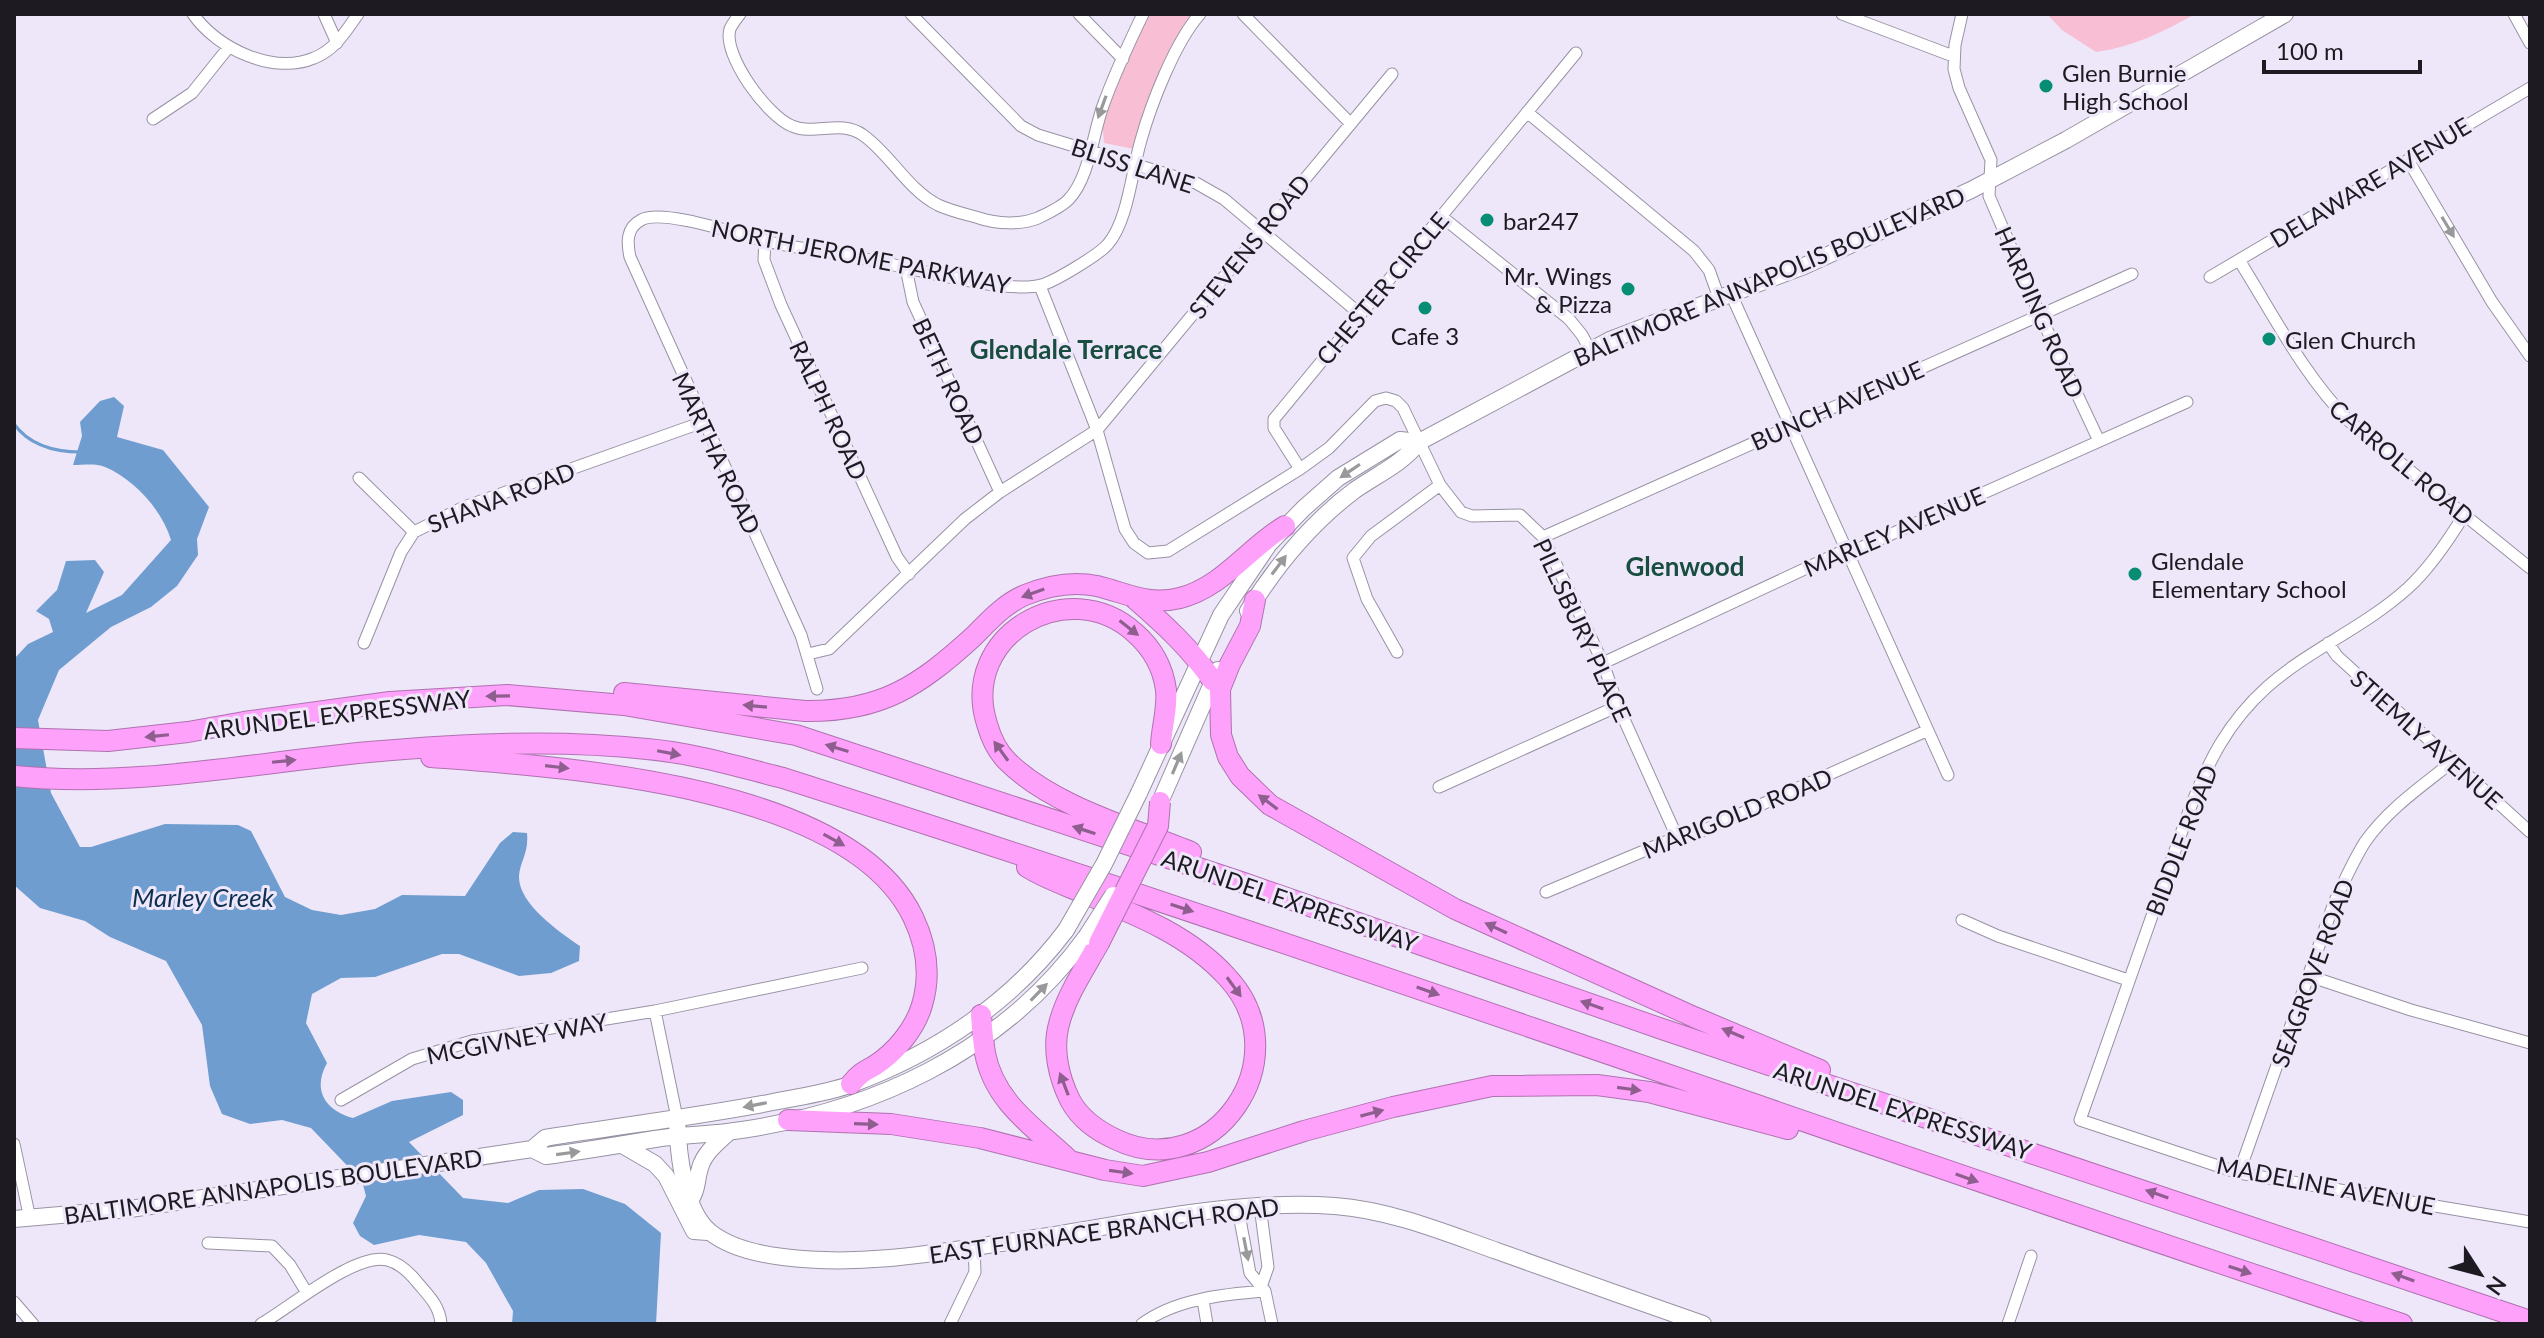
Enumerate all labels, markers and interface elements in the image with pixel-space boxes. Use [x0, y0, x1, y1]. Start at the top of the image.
scale bar [2264, 24, 2420, 74]
text: 100 m [2276, 36, 2344, 65]
place label: Glen Burnie High School [2062, 58, 2189, 115]
marker: Glen Burnie High School [2037, 77, 2055, 95]
one-way arrow [1096, 95, 1108, 119]
street label: DELAWARE AVENUE [2264, 111, 2476, 253]
street label: BLISS LANE [1068, 132, 1198, 198]
street label: STEVENS ROAD [1182, 168, 1316, 324]
street label: BALTIMORE ANNAPOLIS BOULEVARD [1569, 180, 1969, 372]
street label: CHESTER CIRCLE [1310, 206, 1454, 370]
place label: bar247 [1503, 206, 1579, 235]
marker: bar247 [1478, 211, 1496, 229]
street label: NORTH JEROME PARKWAY [709, 213, 1013, 299]
one-way arrow [2440, 216, 2454, 238]
street label: HARDING ROAD [1989, 222, 2091, 402]
place label: Mr. Wings & Pizza [1504, 261, 1612, 318]
marker: Mr. Wings & Pizza [1619, 280, 1637, 298]
marker: Cafe 3 [1416, 299, 1434, 317]
street label: BETH ROAD [907, 313, 991, 449]
place label: Cafe 3 [1391, 321, 1459, 350]
place label: Glen Church [2285, 325, 2416, 354]
marker: Glen Church [2260, 330, 2278, 348]
district label: Glendale Terrace [970, 333, 1162, 365]
street label: RALPH ROAD [784, 336, 874, 484]
street label: BUNCH AVENUE [1746, 354, 1928, 456]
street label: MARTHA ROAD [667, 367, 767, 539]
street label: CARROLL ROAD [2324, 393, 2480, 531]
street label: SHANA ROAD [423, 456, 579, 538]
one-way arrow [1339, 463, 1360, 478]
street label: MARLEY AVENUE [1799, 480, 1989, 582]
street label: PILLSBURY PLACE [1528, 534, 1638, 726]
place label: Glendale Elementary School [2151, 546, 2347, 603]
district label: Glenwood [1625, 550, 1745, 582]
one-way arrow [1271, 554, 1287, 575]
marker: Glendale Elementary School [2126, 565, 2144, 583]
one-way arrow [1021, 587, 1045, 599]
one-way arrow [1119, 620, 1139, 636]
street label: STIEMLY AVENUE [2345, 663, 2509, 815]
street label: ARUNDEL EXPRESSWAY [202, 683, 472, 745]
one-way arrow [485, 690, 510, 702]
one-way arrow [742, 700, 767, 713]
one-way arrow [144, 729, 169, 742]
one-way arrow [994, 741, 1009, 762]
one-way arrow [825, 742, 849, 754]
one-way arrow [656, 747, 681, 759]
one-way arrow [1170, 751, 1183, 775]
one-way arrow [271, 755, 296, 768]
street label: BIDDLE ROAD [2139, 760, 2223, 920]
one-way arrow [545, 761, 570, 774]
street label: MARIGOLD ROAD [1638, 762, 1836, 864]
one-way arrow [1258, 795, 1278, 811]
one-way arrow [1072, 823, 1096, 835]
one-way arrow [822, 833, 845, 847]
street label: ARUNDEL EXPRESSWAY [1158, 842, 1422, 958]
street label: SEAGROVE ROAD [2264, 875, 2360, 1071]
water label: Marley Creek [132, 881, 275, 913]
one-way arrow [1170, 902, 1194, 914]
one-way arrow [1484, 921, 1507, 934]
one-way arrow [1226, 976, 1241, 997]
one-way arrow [1029, 983, 1048, 1002]
one-way arrow [1416, 986, 1440, 998]
one-way arrow [1580, 998, 1604, 1010]
street label: MCGIVNEY WAY [424, 1006, 610, 1070]
one-way arrow [1721, 1027, 1745, 1040]
street label: ARUNDEL EXPRESSWAY [1771, 1055, 2035, 1165]
one-way arrow [1057, 1072, 1070, 1096]
one-way arrow [1617, 1083, 1642, 1096]
one-way arrow [742, 1100, 767, 1112]
one-way arrow [1360, 1106, 1385, 1118]
one-way arrow [854, 1117, 879, 1130]
street label: BALTIMORE ANNAPOLIS BOULEVARD [62, 1142, 484, 1230]
one-way arrow [556, 1146, 581, 1159]
street label: MADELINE AVENUE [2214, 1150, 2438, 1220]
one-way arrow [1109, 1166, 1134, 1179]
one-way arrow [1955, 1172, 1979, 1185]
one-way arrow [2145, 1188, 2169, 1200]
street label: EAST FURNACE BRANCH ROAD [927, 1191, 1281, 1269]
north arrow [2440, 1234, 2520, 1314]
one-way arrow [1240, 1237, 1252, 1262]
one-way arrow [2228, 1265, 2252, 1277]
one-way arrow [2391, 1271, 2415, 1283]
text: N [2481, 1271, 2512, 1301]

